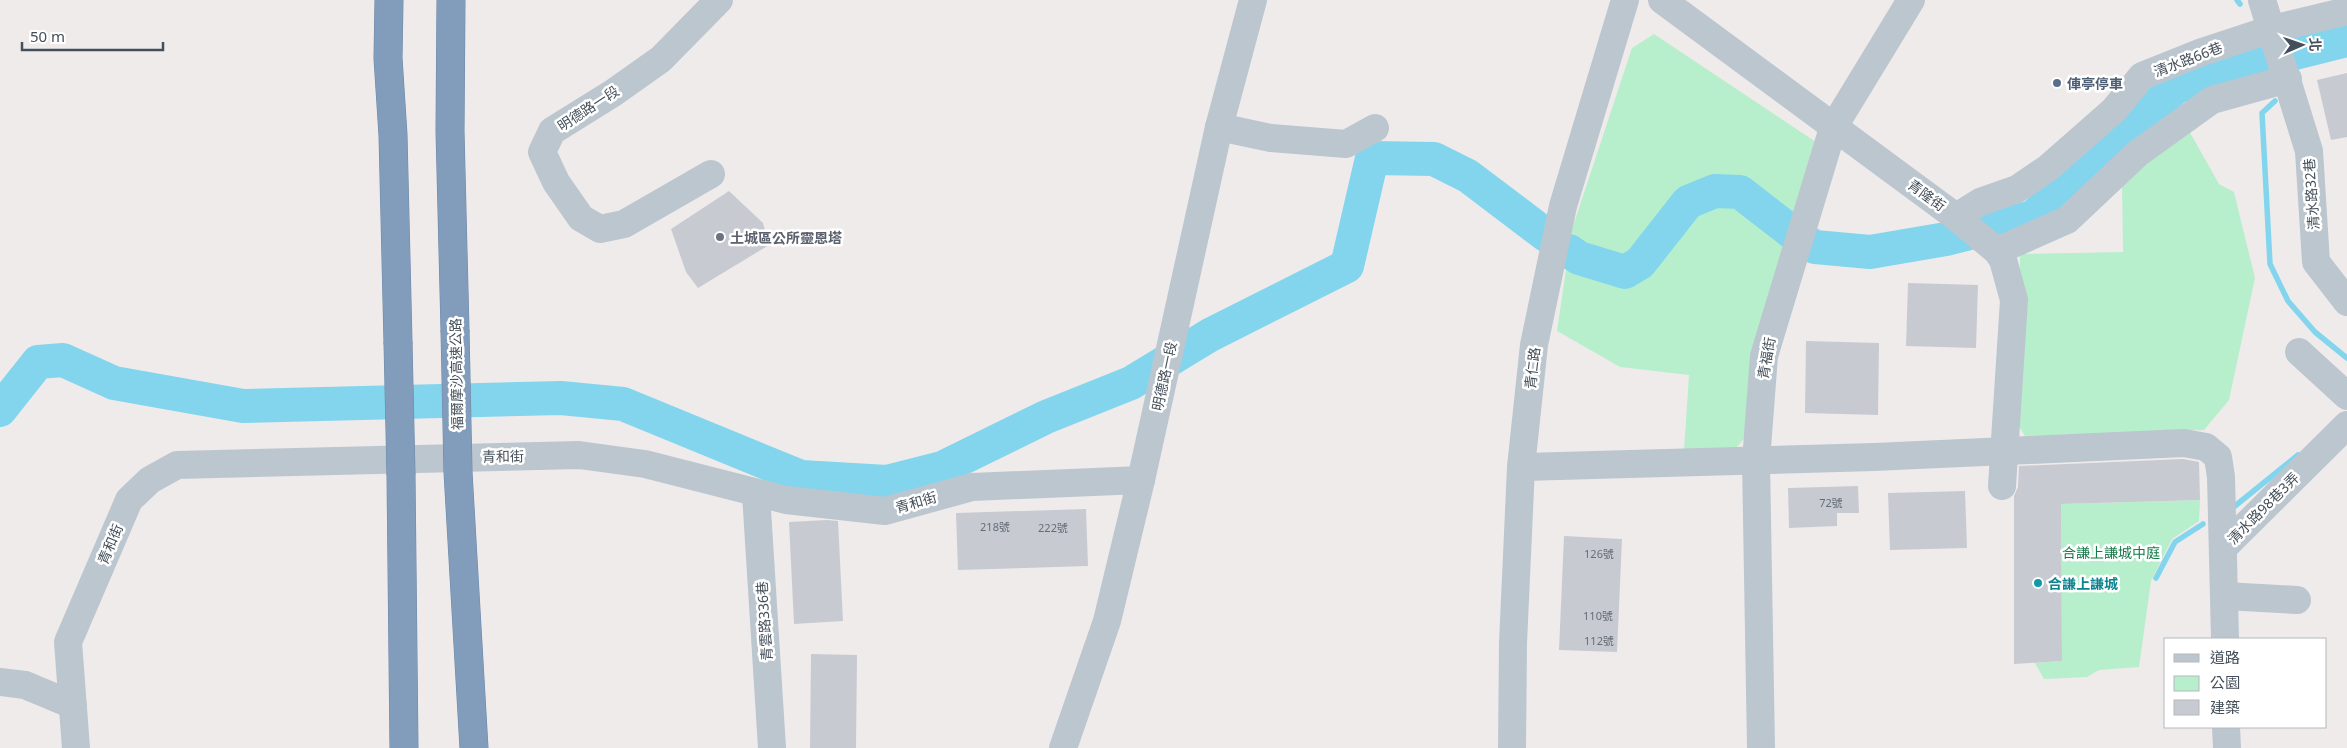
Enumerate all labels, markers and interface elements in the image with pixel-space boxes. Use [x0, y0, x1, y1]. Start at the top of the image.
scale bar [22, 20, 164, 52]
north arrow [2277, 20, 2327, 70]
text: 50 m [30, 26, 65, 46]
street label: 清水路66巷 [2151, 37, 2225, 81]
text: 北 [2306, 37, 2325, 52]
place label: 俥亭停車 [2067, 74, 2123, 93]
marker: 俥亭停車 [2051, 77, 2063, 89]
street label: 明德路一段 [553, 81, 623, 135]
street label: 清水路32巷 [2299, 157, 2323, 231]
street label: 青隆街 [1904, 175, 1950, 215]
place label: 土城區公所靈恩塔 [730, 228, 842, 247]
marker: 土城區公所靈恩塔 [714, 231, 726, 243]
street label: 福爾摩沙高速公路 [446, 318, 466, 430]
street label: 青福街 [1753, 336, 1779, 380]
street label: 明德路一段 [1147, 340, 1181, 412]
street label: 青仁路 [1520, 346, 1544, 390]
street label: 青和街 [482, 446, 524, 466]
street label: 清水路98巷3弄 [2223, 468, 2303, 548]
street label: 青和街 [893, 487, 939, 517]
house number: 72號 [1819, 495, 1843, 510]
house number: 218號 [980, 519, 1010, 534]
house number: 222號 [1038, 520, 1068, 535]
street label: 青和街 [93, 521, 127, 567]
park label: 合謙上謙城中庭 [2062, 543, 2160, 562]
house number: 126號 [1584, 546, 1614, 561]
place label: 合謙上謙城 [2048, 574, 2118, 593]
marker: 合謙上謙城 [2032, 577, 2044, 589]
street label: 青雲路336巷 [752, 580, 776, 662]
house number: 110號 [1583, 608, 1613, 623]
house number: 112號 [1584, 633, 1614, 648]
legend [2164, 638, 2327, 728]
text: 道路 [2210, 647, 2240, 667]
text: 公園 [2210, 672, 2240, 692]
text: 建築 [2210, 697, 2240, 717]

